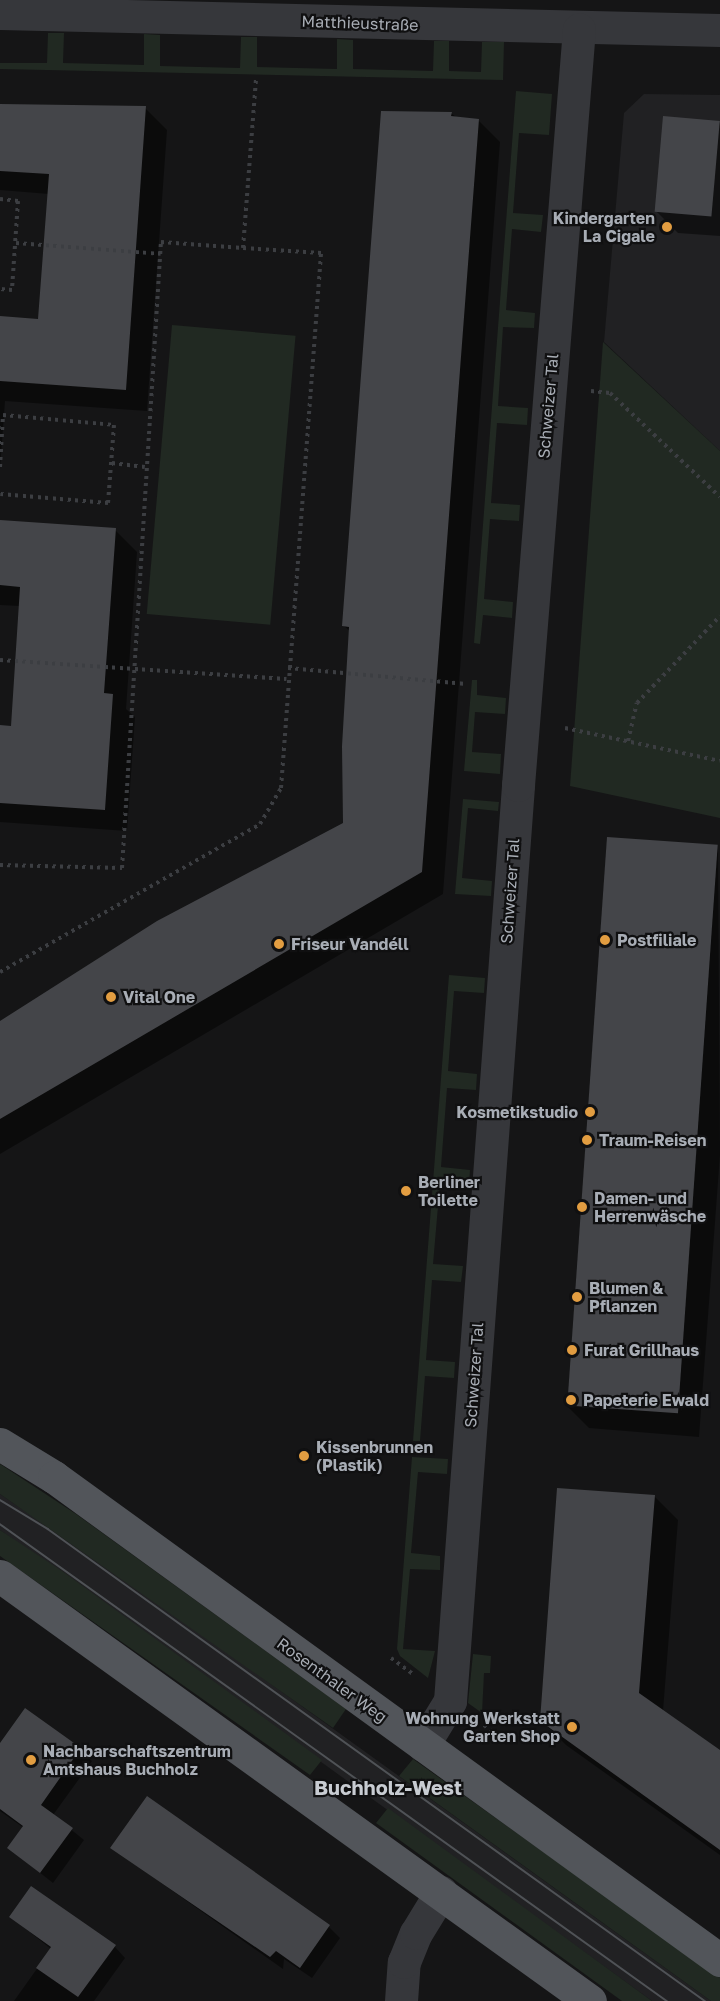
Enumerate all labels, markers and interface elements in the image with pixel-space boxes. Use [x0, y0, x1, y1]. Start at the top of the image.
street label: Matthieustraße [301, 11, 419, 35]
place label: Kindergarten La Cigale [553, 208, 655, 246]
marker: Kindergarten La Cigale [660, 220, 674, 234]
street label: Schweizer Tal [534, 353, 562, 459]
street label: Schweizer Tal [497, 838, 523, 944]
place label: Postfiliale [617, 930, 696, 950]
marker: Postfiliale [598, 933, 612, 947]
place label: Friseur Vandéll [291, 934, 409, 954]
marker: Friseur Vandéll [272, 937, 286, 951]
place label: Vital One [123, 987, 195, 1007]
marker: Vital One [104, 990, 118, 1004]
place label: Kosmetikstudio [456, 1102, 578, 1122]
marker: Kosmetikstudio [583, 1105, 597, 1119]
place label: Traum-Reisen [599, 1130, 706, 1150]
marker: Traum-Reisen [580, 1133, 594, 1147]
place label: Berliner Toilette [418, 1172, 480, 1210]
marker: Berliner Toilette [399, 1184, 413, 1198]
place label: Damen- und Herrenwäsche [594, 1188, 706, 1226]
marker: Damen- und Herrenwäsche [575, 1200, 589, 1214]
place label: Blumen & Pflanzen [589, 1278, 664, 1316]
marker: Blumen & Pflanzen [570, 1290, 584, 1304]
street label: Schweizer Tal [461, 1322, 487, 1428]
place label: Furat Grillhaus [584, 1340, 699, 1360]
marker: Furat Grillhaus [565, 1343, 579, 1357]
place label: Papeterie Ewald [583, 1390, 709, 1410]
marker: Papeterie Ewald [564, 1393, 578, 1407]
place label: Kissenbrunnen (Plastik) [316, 1437, 433, 1475]
marker: Kissenbrunnen (Plastik) [297, 1449, 311, 1463]
street label: Rosenthaler Weg [273, 1634, 391, 1726]
place label: Wohnung Werkstatt Garten Shop [406, 1708, 560, 1746]
marker: Wohnung Werkstatt Garten Shop [565, 1720, 579, 1734]
place label: Nachbarschaftszentrum Amtshaus Buchholz [43, 1741, 231, 1779]
marker: Nachbarschaftszentrum Amtshaus Buchholz [24, 1753, 38, 1767]
district label: Buchholz-West [314, 1775, 462, 1799]

